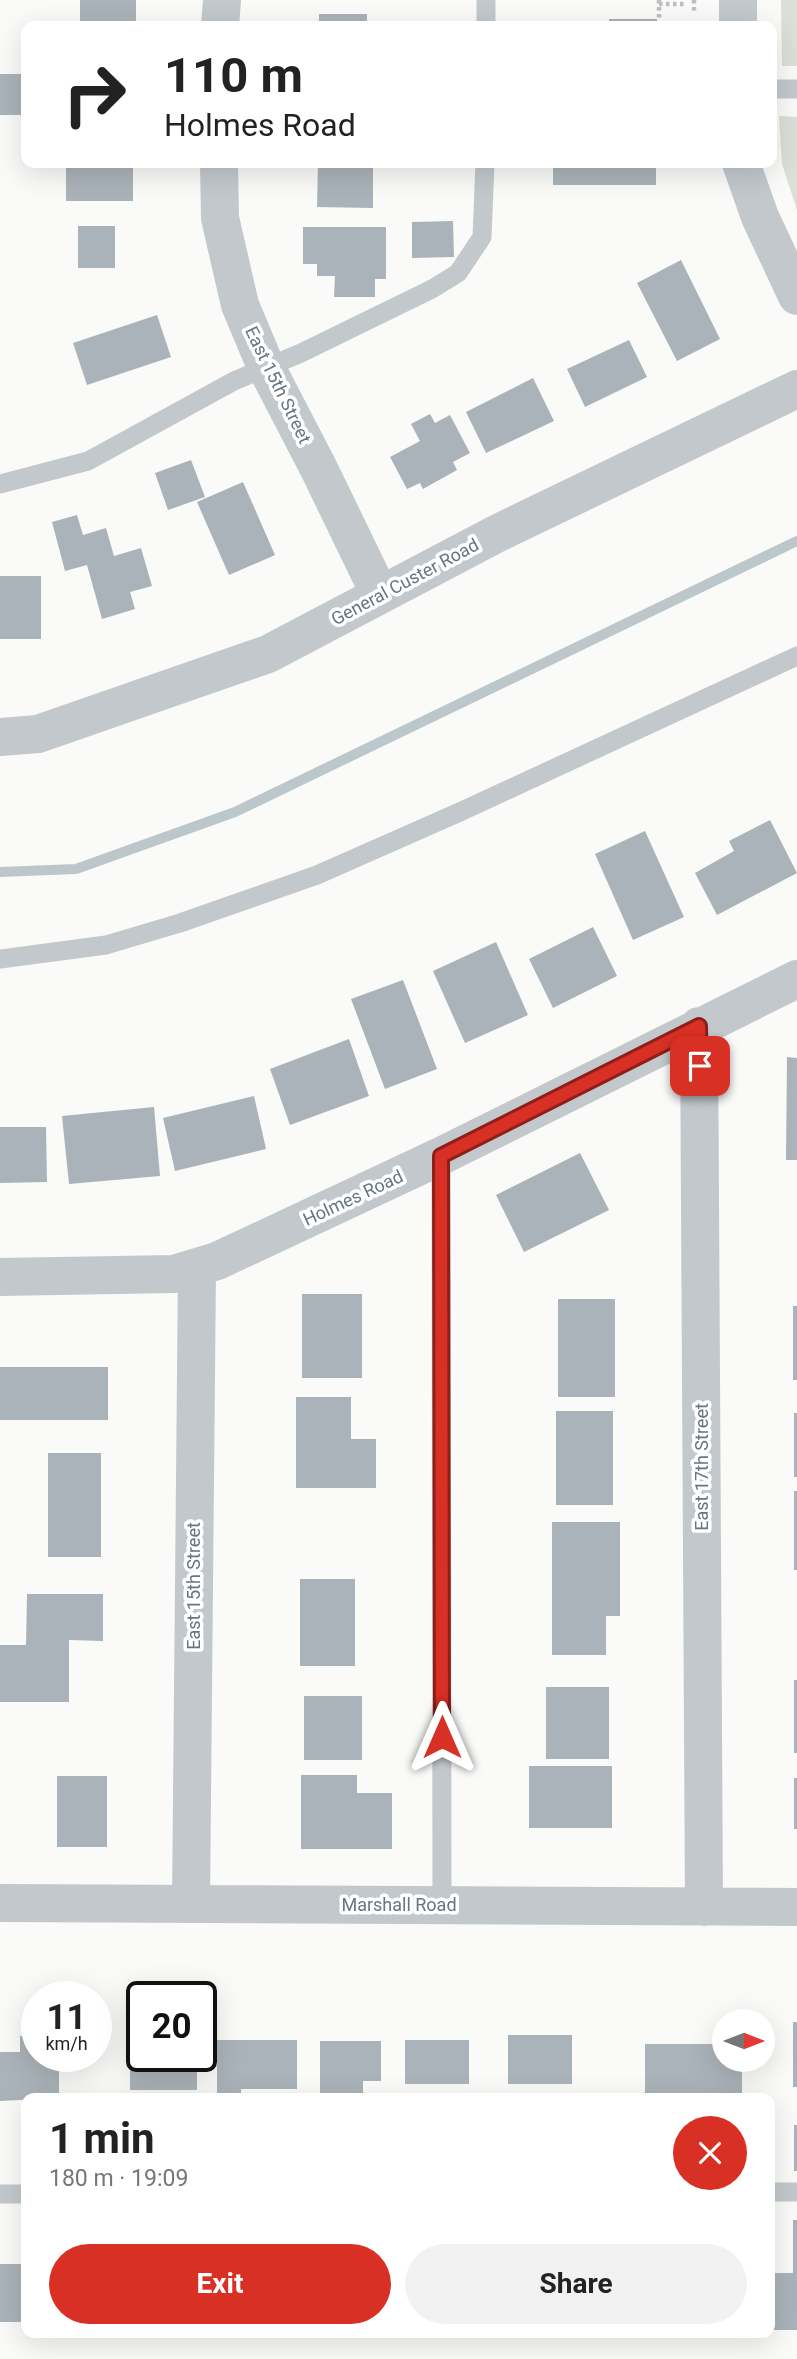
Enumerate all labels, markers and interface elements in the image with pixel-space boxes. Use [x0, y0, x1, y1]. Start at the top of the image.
text: 110 m [164, 47, 303, 104]
icon: right [49, 49, 140, 140]
text: Holmes Road [164, 106, 356, 144]
street label: East 15th Street [241, 323, 316, 447]
street label: General Custer Road [327, 534, 482, 629]
pin [670, 1036, 730, 1096]
icon: arrive [681, 1047, 719, 1085]
street label: Holmes Road [299, 1165, 406, 1230]
street label: East 17th Street [691, 1403, 712, 1531]
street label: East 15th Street [183, 1522, 204, 1650]
position arrow [405, 1700, 479, 1774]
street label: Marshall Road [341, 1894, 457, 1915]
speed limit sign: 20 [126, 1981, 217, 2072]
text: 11 [46, 1997, 87, 2038]
north arrow [712, 2009, 775, 2072]
map controls [712, 2009, 775, 2072]
text: km/h [45, 2033, 88, 2054]
text: 1 min [49, 2114, 155, 2163]
button: close [673, 2116, 747, 2190]
text: 180 m · 19:09 [49, 2165, 188, 2192]
button: Exit [49, 2244, 391, 2324]
button: Share [405, 2244, 747, 2324]

